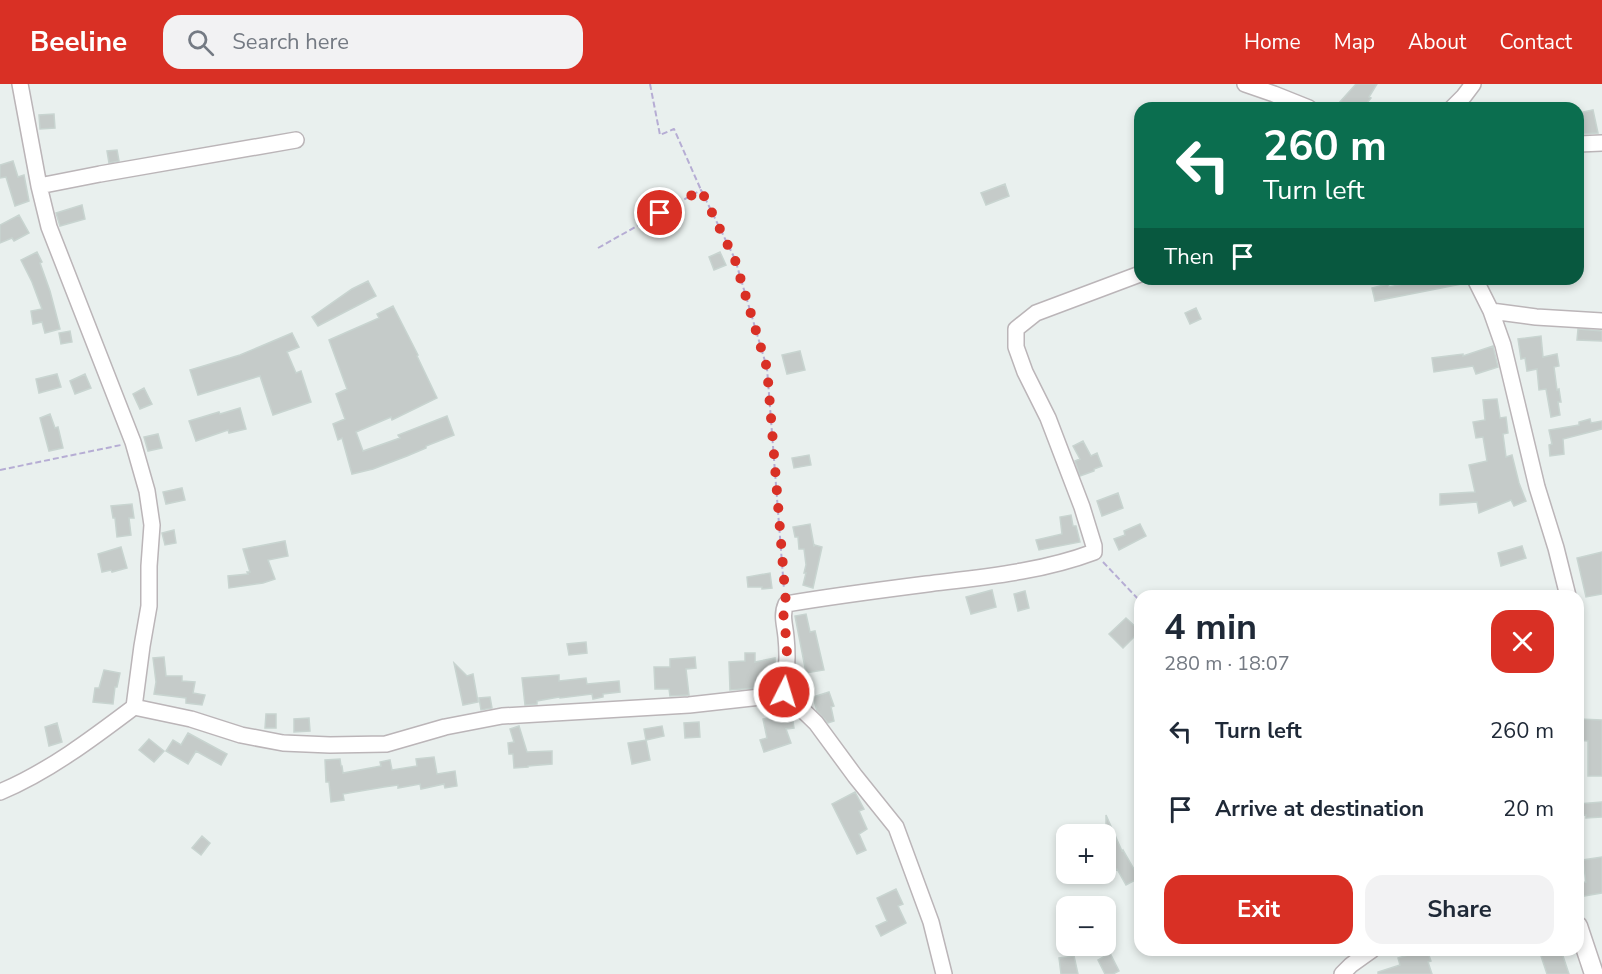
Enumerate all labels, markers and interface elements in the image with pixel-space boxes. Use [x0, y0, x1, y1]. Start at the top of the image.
search box [163, 15, 583, 69]
text: Beeline [30, 23, 127, 61]
icon: search [184, 26, 217, 59]
text: Search here [232, 27, 349, 57]
text: Home [1244, 28, 1301, 56]
text: Map [1334, 28, 1375, 56]
text: About [1408, 28, 1466, 56]
text: Contact [1499, 28, 1572, 56]
text: 260 m [1263, 118, 1387, 175]
icon: left [1164, 126, 1242, 204]
text: Turn left [1263, 172, 1364, 209]
pin [634, 187, 685, 238]
icon: arrive [643, 196, 676, 229]
icon: arrive [1226, 240, 1259, 273]
text: Then [1164, 242, 1214, 272]
text: 4 min [1164, 603, 1257, 652]
button: close [1491, 610, 1554, 673]
text: 280 m · 18:07 [1164, 650, 1290, 677]
position arrow [752, 660, 816, 724]
icon: left [1164, 715, 1197, 748]
text: Turn left [1215, 716, 1302, 746]
text: 260 m [1490, 716, 1554, 746]
icon: arrive [1164, 793, 1197, 826]
text: Arrive at destination [1215, 794, 1424, 824]
text: 20 m [1503, 794, 1554, 824]
map controls [1056, 824, 1116, 956]
button: + [1056, 824, 1116, 884]
button: Exit [1164, 875, 1353, 944]
button: Share [1365, 875, 1554, 944]
button: − [1056, 896, 1116, 956]

